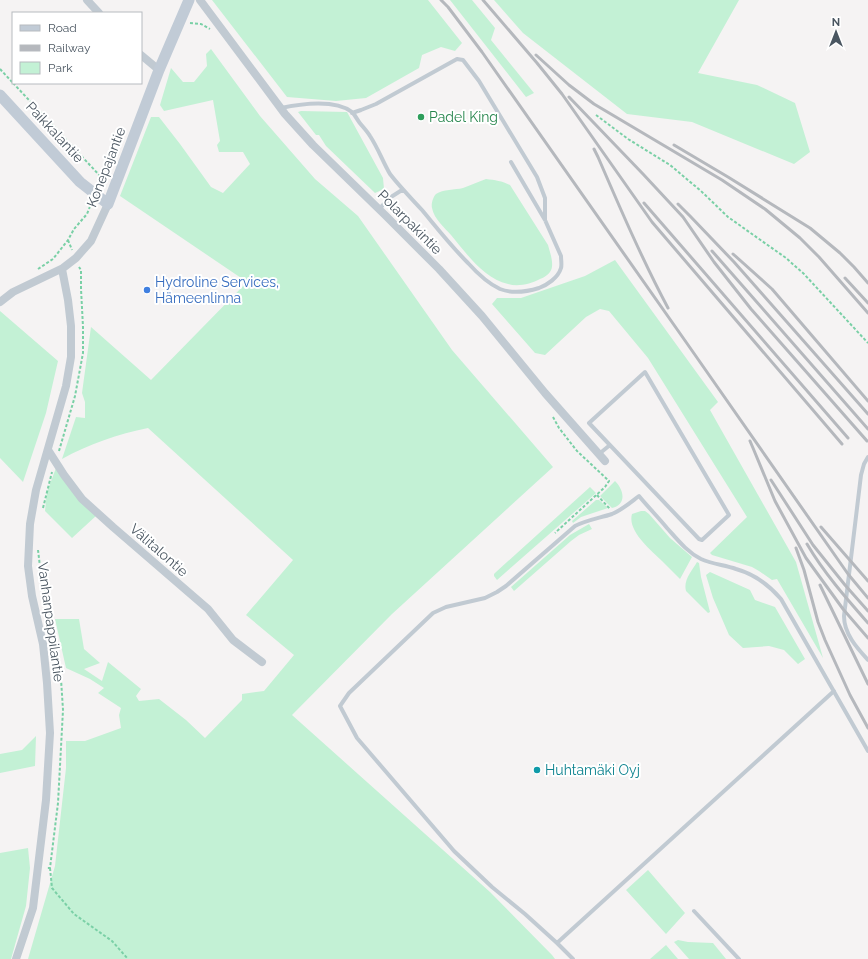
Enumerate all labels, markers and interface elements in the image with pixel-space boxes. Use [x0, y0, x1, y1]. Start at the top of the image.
legend [12, 12, 142, 84]
north arrow [816, 12, 856, 52]
text: N [832, 16, 840, 29]
text: Road [48, 21, 77, 35]
text: Railway [48, 41, 91, 55]
text: Park [48, 61, 73, 75]
street label: Paikkalantie [23, 98, 87, 166]
place label: Padel King [429, 109, 498, 125]
marker: Padel King [416, 112, 426, 122]
street label: Konepajantie [83, 125, 129, 209]
street label: Polarpakintie [375, 187, 445, 257]
place label: Hydroline Services, Hämeenlinna [155, 274, 279, 306]
marker: Hydroline Services, Hämeenlinna [142, 285, 152, 295]
street label: Välitalontie [127, 520, 191, 580]
street label: Vanhanpappilantie [35, 561, 67, 683]
place label: Huhtamäki Oyj [545, 762, 640, 778]
marker: Huhtamäki Oyj [532, 765, 542, 775]

